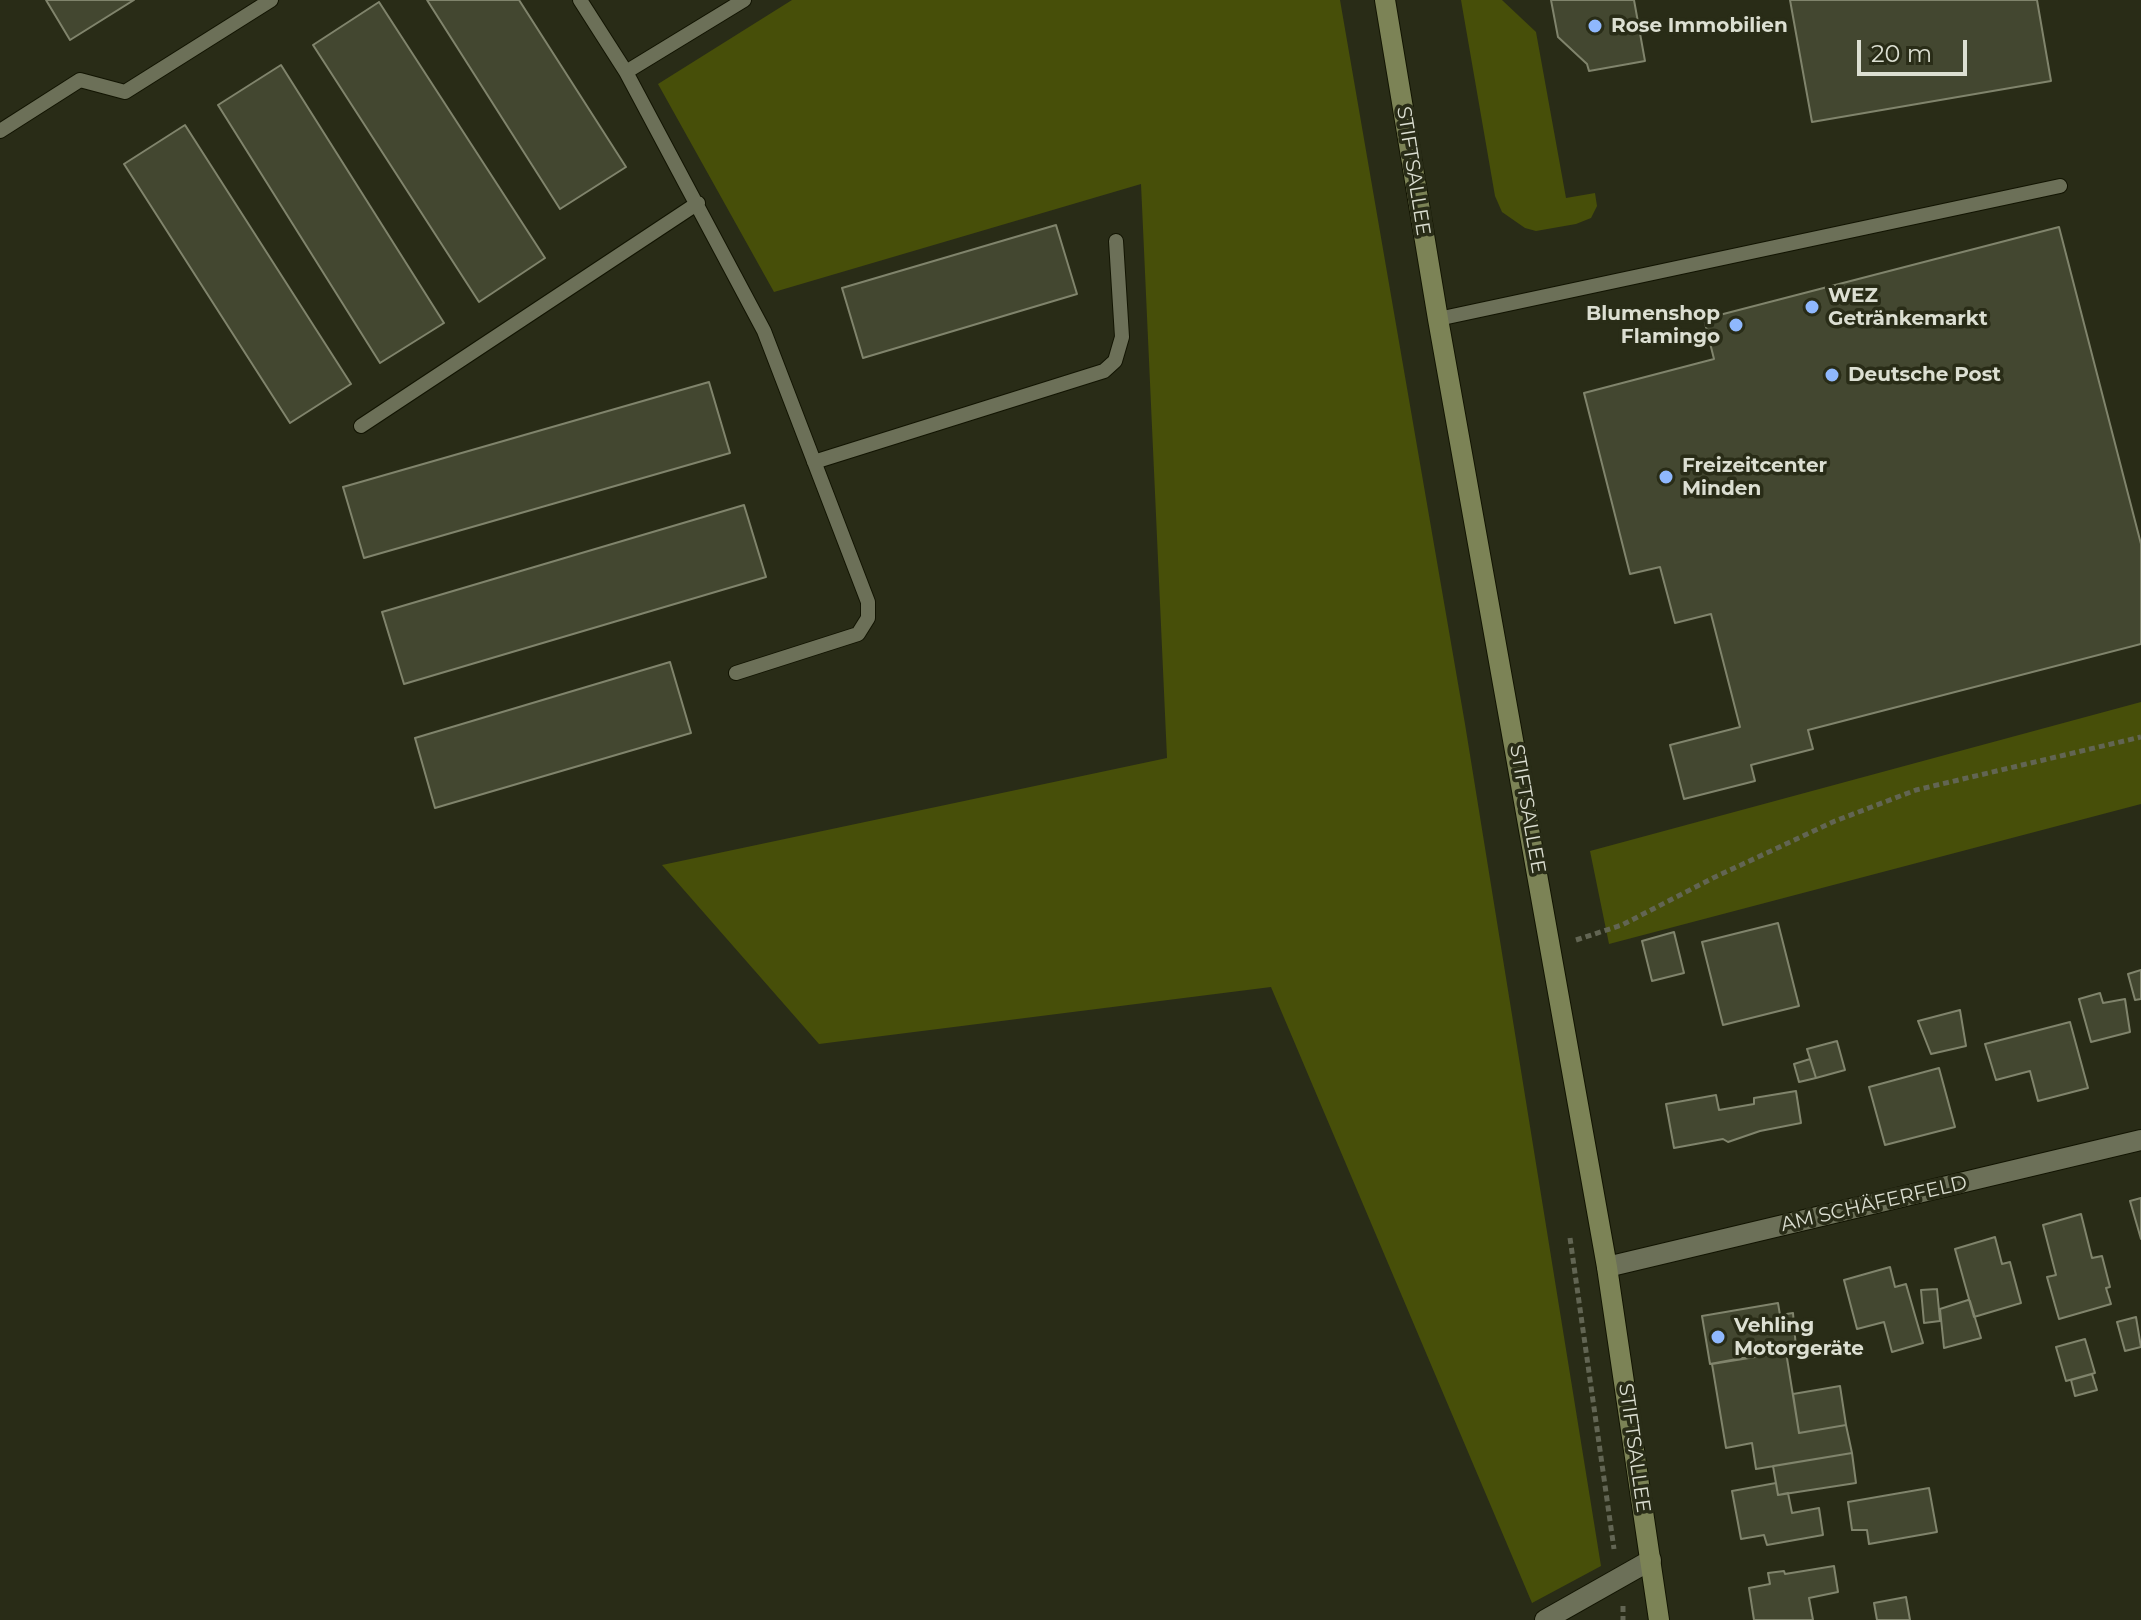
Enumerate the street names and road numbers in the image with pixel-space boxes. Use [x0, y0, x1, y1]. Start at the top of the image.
street label: STIFTSALLEE [1391, 105, 1435, 237]
street label: STIFTSALLEE [1504, 743, 1550, 875]
street label: AM SCHÄFERFELD [1778, 1171, 1970, 1237]
street label: STIFTSALLEE [1613, 1382, 1655, 1514]

